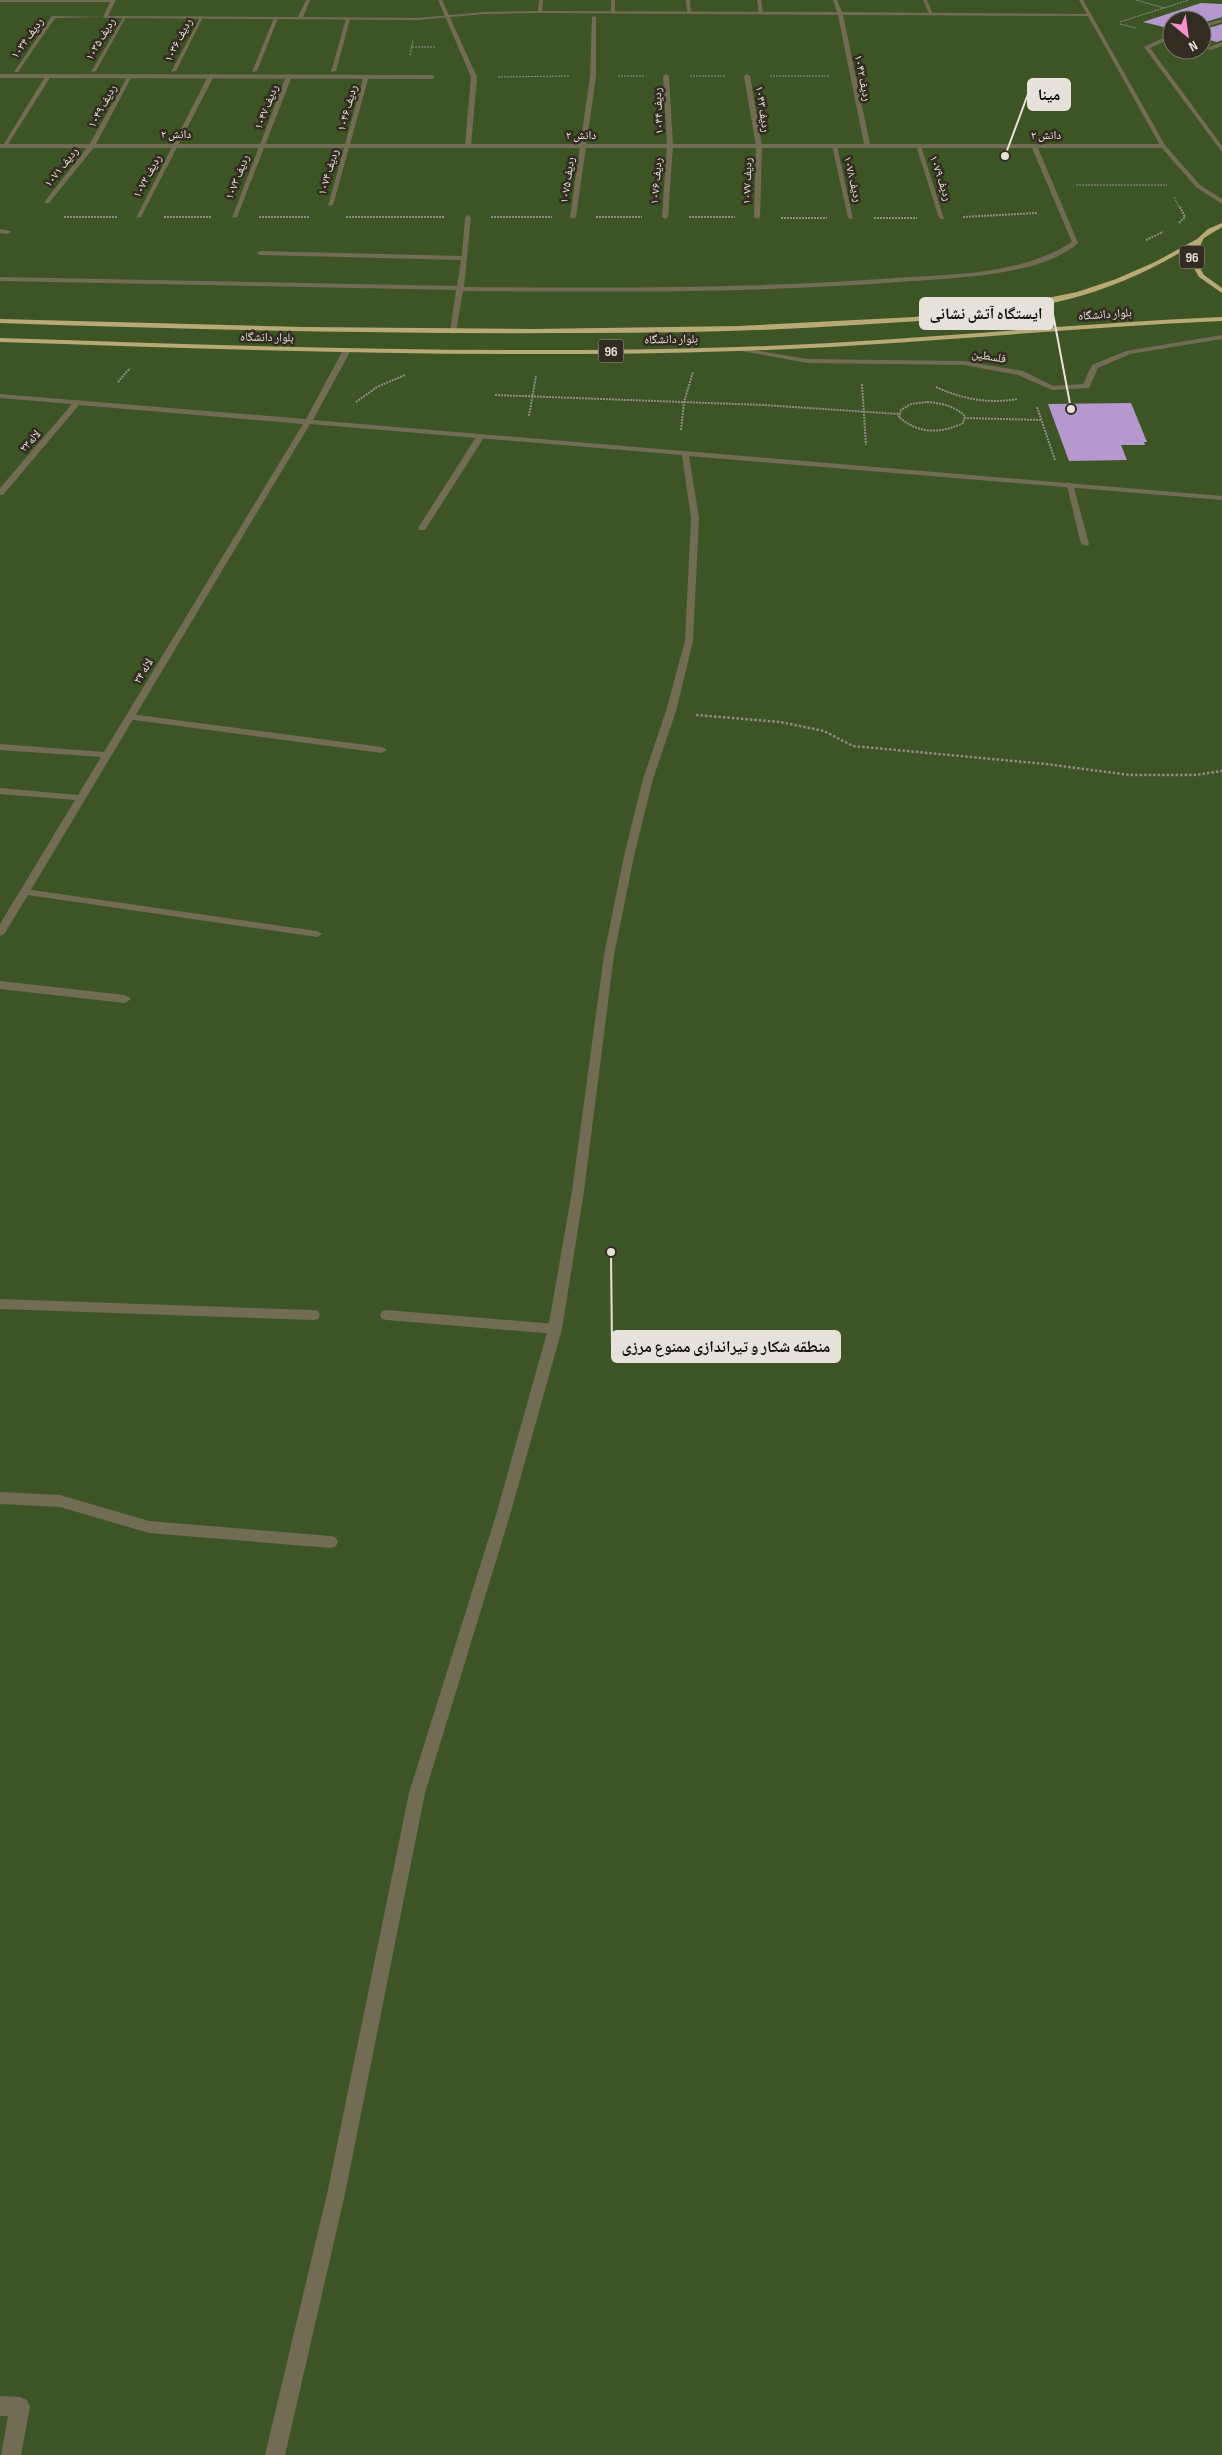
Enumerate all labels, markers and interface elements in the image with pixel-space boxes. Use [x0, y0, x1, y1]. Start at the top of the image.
north arrow [1162, 10, 1212, 60]
street label: ردیف ۱۰۳۴ [8, 14, 47, 62]
street label: ردیف ۱۰۳۵ [82, 15, 119, 63]
street label: ردیف ۱۰۳۶ [161, 16, 196, 65]
text: N [1186, 37, 1200, 55]
street label: ردیف ۱۰۴۲ [850, 54, 875, 103]
callout: مینا [1028, 79, 1070, 110]
street label: ردیف ۱۰۴۹ [85, 82, 120, 131]
street label: ردیف ۱۰۴۷ [251, 82, 282, 132]
street label: ردیف ۱۰۴۶ [334, 83, 361, 133]
street label: ردیف ۱۰۴۳ [751, 85, 774, 134]
text: مینا [1038, 86, 1060, 105]
street label: ردیف ۱۰۴۴ [650, 87, 667, 135]
street label: دانش ۲ [161, 127, 191, 142]
street label: دانش ۲ [566, 128, 596, 143]
street label: دانش ۲ [1031, 128, 1061, 143]
street label: ردیف ۱۰۷۱ [41, 144, 82, 190]
street label: ردیف ۱۰۷۴ [315, 147, 342, 197]
street label: ردیف ۱۰۷۲ [130, 152, 165, 201]
street label: ردیف ۱۰۷۳ [222, 152, 253, 202]
street label: ردیف ۱۰۷۹ [926, 154, 955, 203]
street label: ردیف ۱۰۷۵ [557, 155, 578, 204]
street label: ردیف ۱۰۷۸ [840, 155, 866, 204]
street label: ردیف ۱۰۷۶ [647, 157, 666, 205]
street label: ردیف ۱۰۷۷ [740, 157, 755, 205]
road number: 96 [1180, 246, 1204, 268]
callout: ایستگاه آتش نشانی [920, 298, 1053, 329]
text: ایستگاه آتش نشانی [929, 305, 1043, 324]
street label: بلوار دانشگاه [1078, 305, 1132, 324]
street label: بلوار دانشگاه [240, 330, 294, 345]
street label: بلوار دانشگاه [644, 332, 698, 347]
road number: 96 [598, 340, 624, 362]
street label: فلسطین [970, 346, 1007, 367]
street label: لاله۲۳ [17, 427, 44, 456]
street label: لاله ۲۴ [130, 656, 157, 687]
callout: منطقه شکار و تیراندازی ممنوع مرزی [612, 1331, 840, 1362]
text: منطقه شکار و تیراندازی ممنوع مرزی [622, 1338, 830, 1357]

